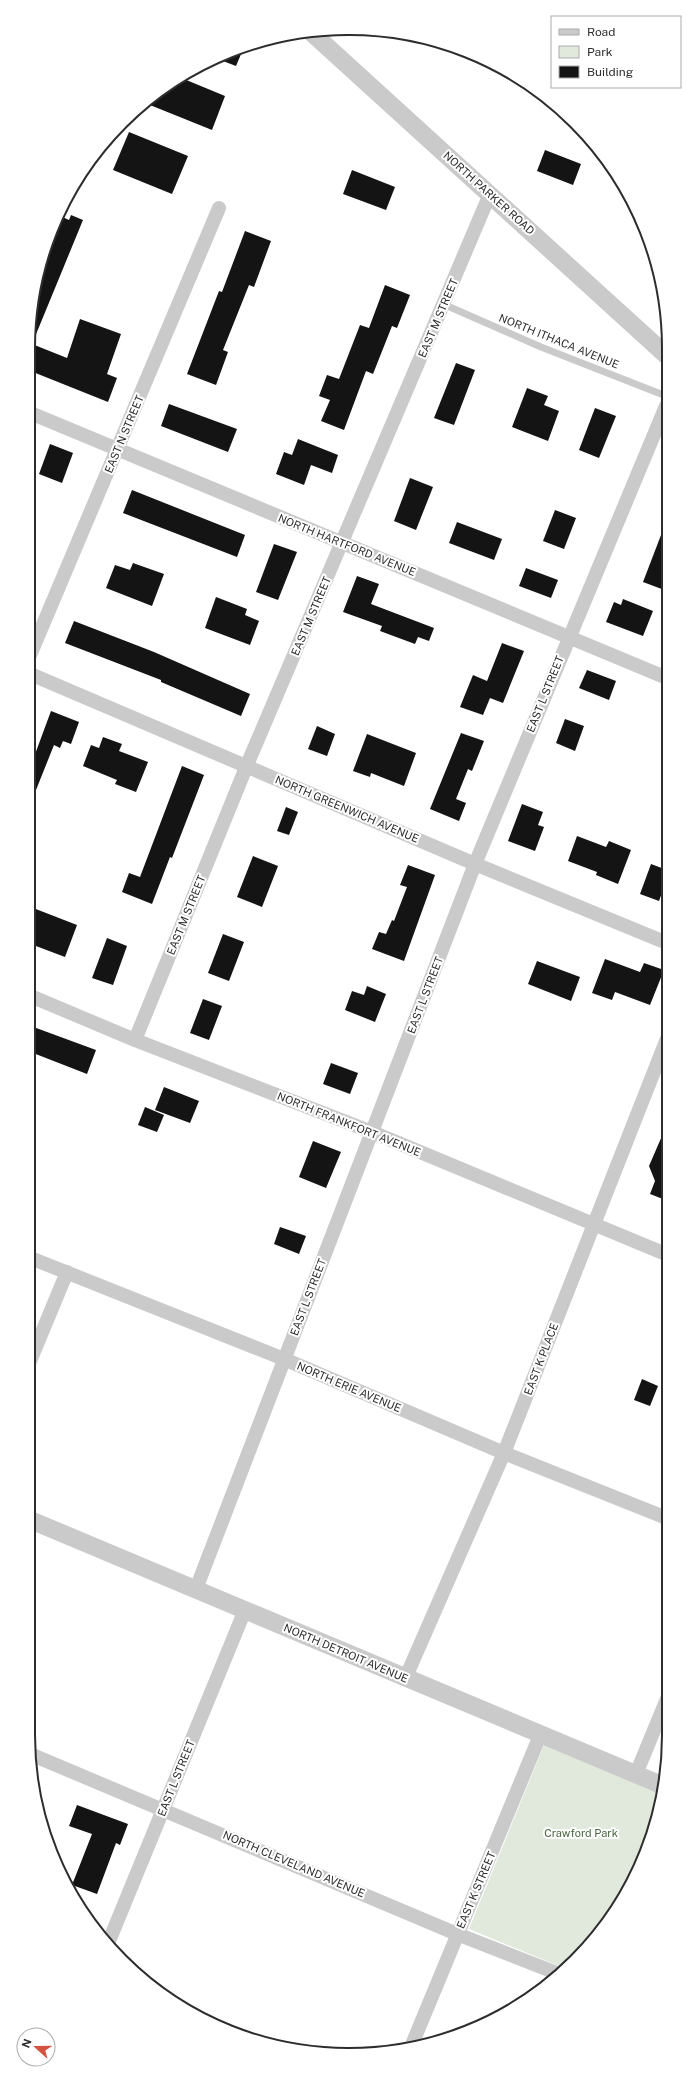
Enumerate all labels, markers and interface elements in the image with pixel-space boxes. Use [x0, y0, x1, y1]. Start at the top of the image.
legend [551, 16, 681, 88]
text: Road [587, 25, 615, 39]
text: Park [587, 45, 613, 59]
text: Building [587, 65, 633, 79]
street label: NORTH PARKER ROAD [441, 149, 537, 237]
street label: EAST M STREET [416, 276, 460, 359]
street label: NORTH ITHACA AVENUE [497, 311, 621, 371]
street label: EAST N STREET [102, 393, 146, 475]
street label: NORTH HARTFORD AVENUE [276, 512, 418, 578]
street label: EAST M STREET [289, 574, 333, 657]
street label: EAST L STREET [524, 654, 566, 734]
street label: NORTH GREENWICH AVENUE [273, 773, 421, 845]
street label: EAST M STREET [165, 873, 208, 957]
street label: EAST L STREET [405, 954, 445, 1035]
street label: NORTH FRANKFORT AVENUE [275, 1090, 423, 1158]
street label: EAST L STREET [288, 1256, 328, 1337]
street label: EAST K PLACE [522, 1321, 560, 1397]
street label: NORTH ERIE AVENUE [295, 1360, 403, 1414]
street label: NORTH DETROIT AVENUE [282, 1621, 410, 1685]
street label: EAST L STREET [155, 1738, 197, 1818]
park label: Crawford Park [544, 1827, 618, 1839]
street label: NORTH CLEVELAND AVENUE [221, 1829, 367, 1899]
street label: EAST K STREET [454, 1849, 498, 1930]
north arrow [16, 2027, 56, 2067]
text: N [20, 2037, 34, 2050]

